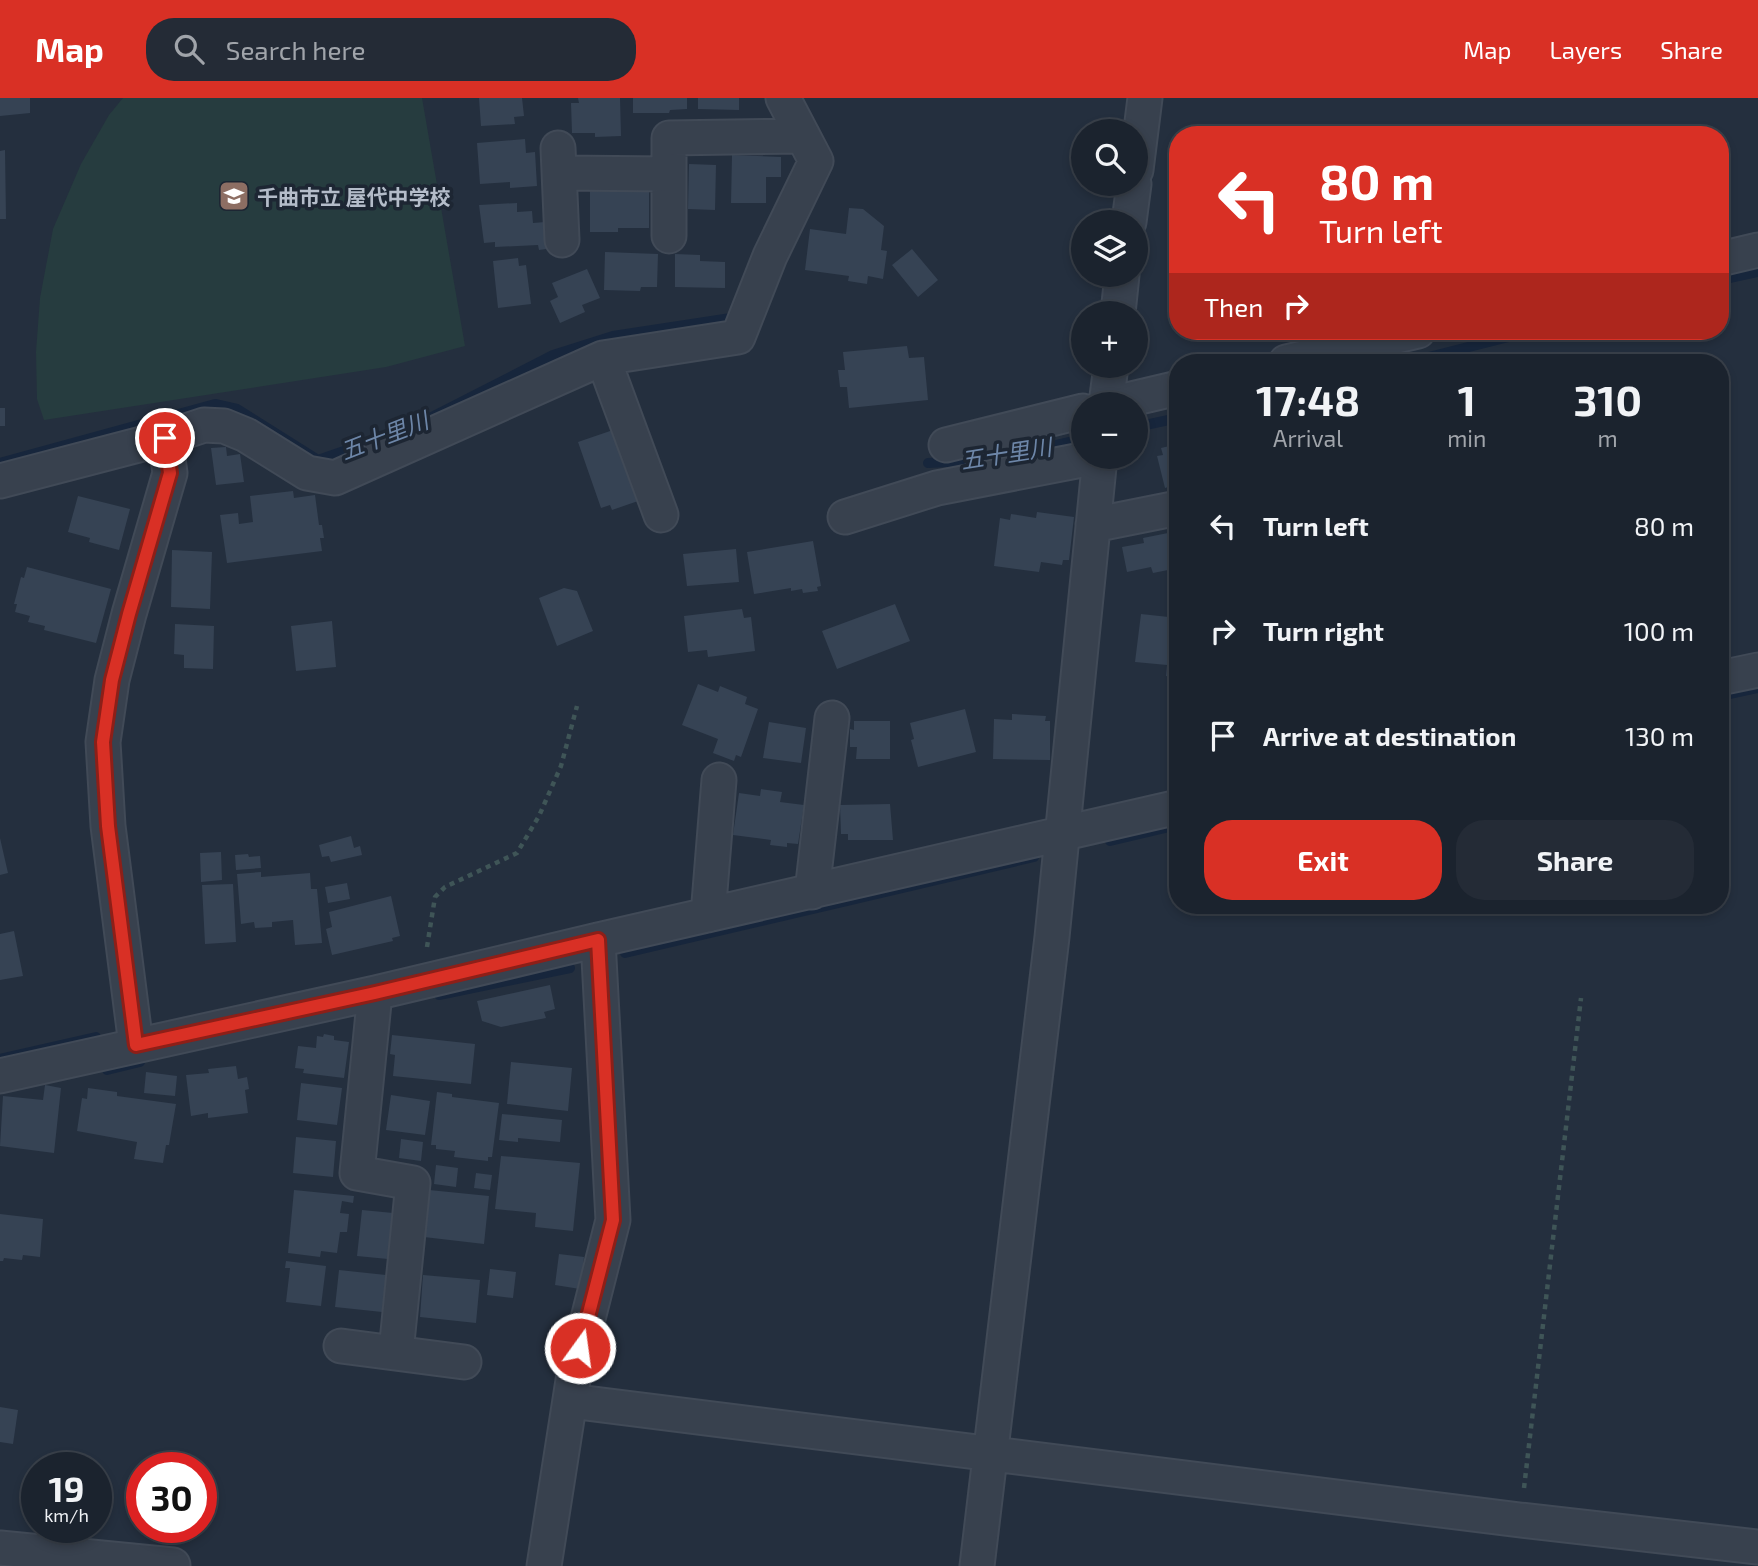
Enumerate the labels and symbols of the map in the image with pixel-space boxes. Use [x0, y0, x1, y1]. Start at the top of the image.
school or university icon: 千曲市立 屋代中学校 [217, 179, 251, 213]
place label: 千曲市立 屋代中学校 [257, 184, 451, 209]
water label: 五十里川 [336, 404, 435, 465]
pin [135, 408, 195, 468]
water label: 五十里川 [958, 432, 1057, 474]
position arrow [543, 1311, 617, 1385]
speed limit sign: 30 [126, 1452, 217, 1543]

